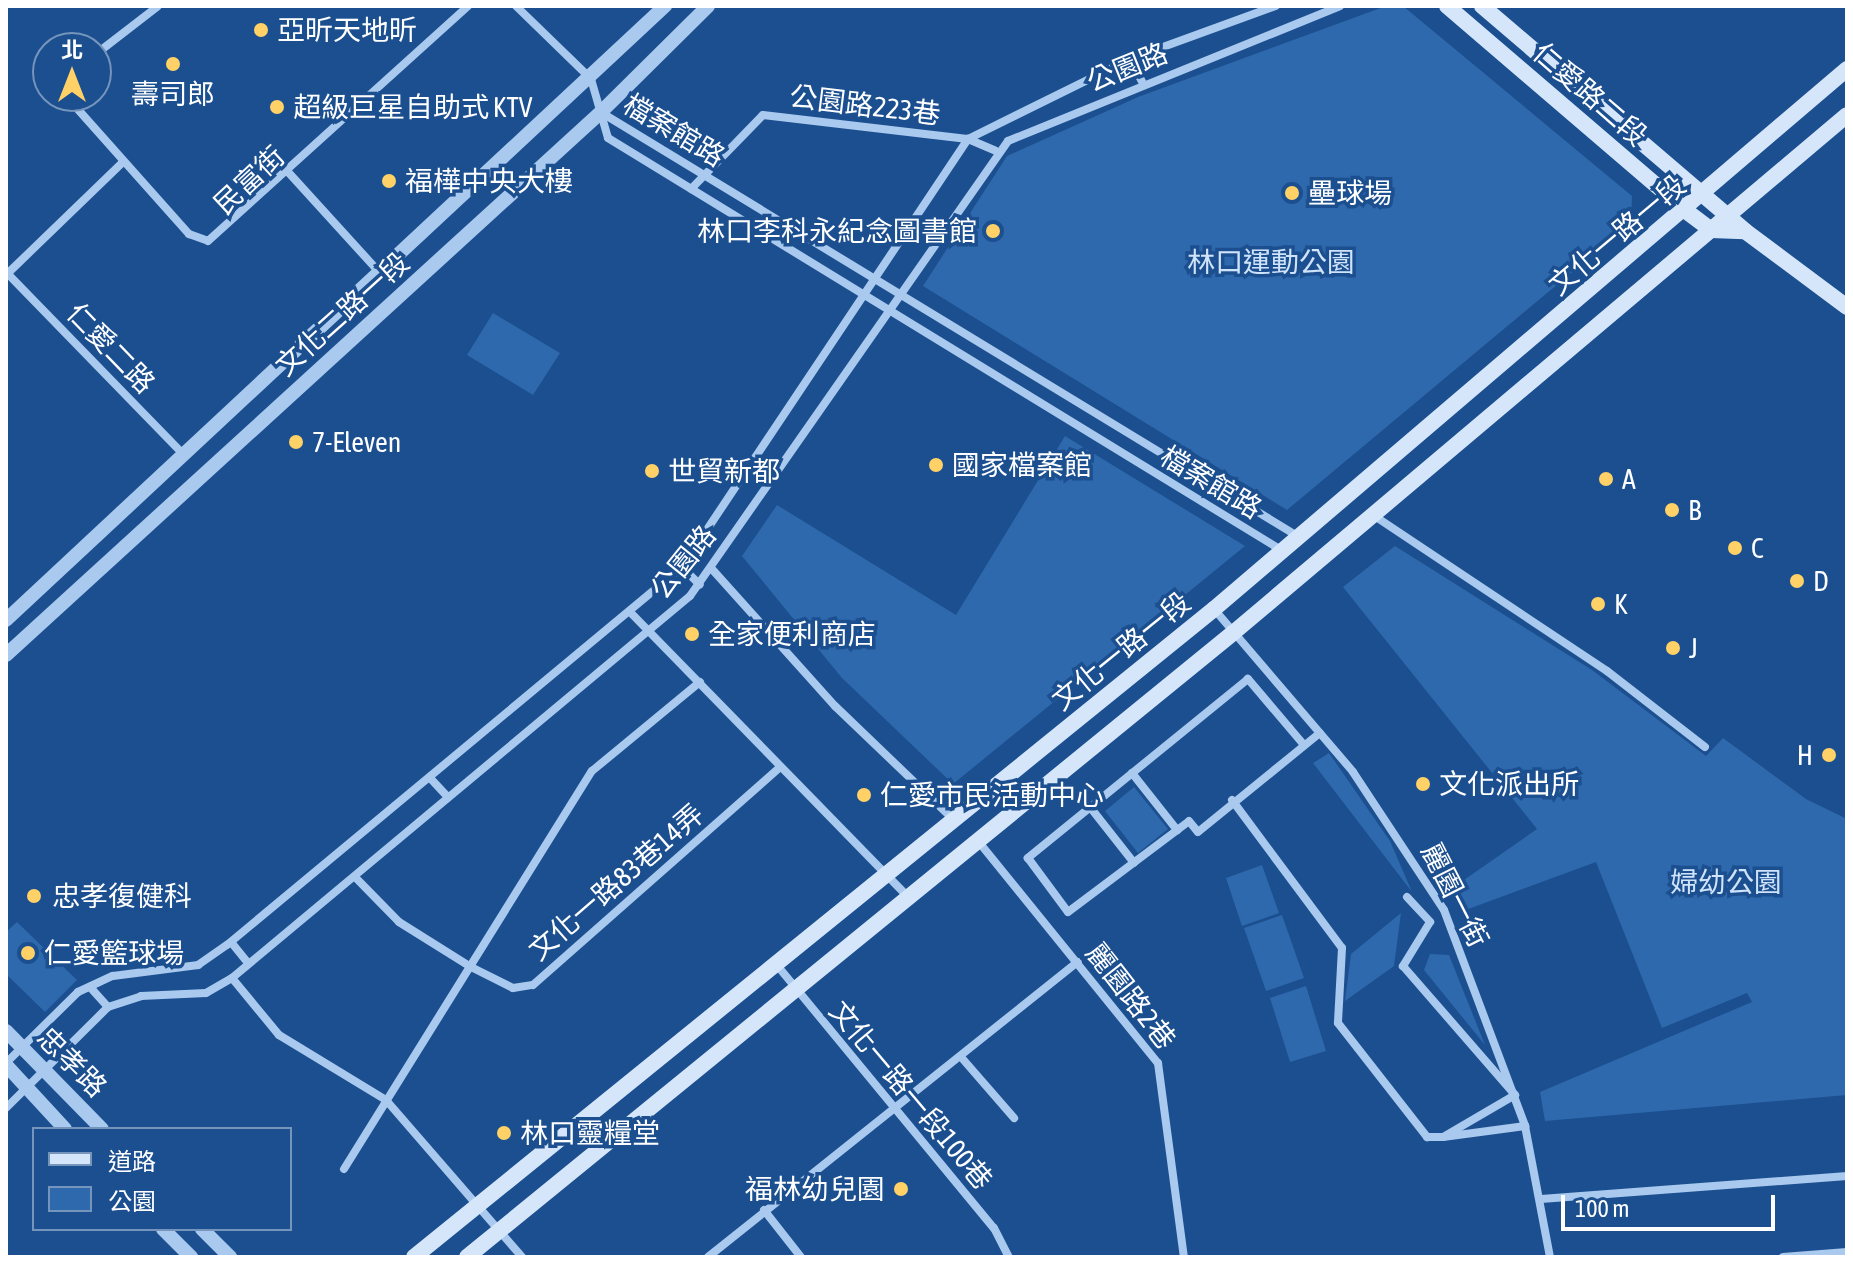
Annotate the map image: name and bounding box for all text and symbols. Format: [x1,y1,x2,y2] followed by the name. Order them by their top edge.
[277,13,417,47] place label: 亞昕天地昕
[252,21,270,39] marker: 亞昕天地昕
[32,32,112,112] north arrow
[1526,35,1654,153] street label: 仁愛路二段
[1082,36,1172,98] street label: 公園路
[61,37,83,63] text: 北
[164,55,182,73] marker: 壽司郎
[131,77,215,111] place label: 壽司郎
[788,79,942,131] street label: 公園路223巷
[617,87,731,173] street label: 檔案館路
[293,90,533,124] place label: 超級巨星自助式 KTV
[268,98,286,116] marker: 超級巨星自助式 KTV
[207,139,291,221] street label: 民富街
[405,164,573,198] place label: 福樺中央大樓
[1542,168,1692,302] street label: 文化一路一段
[380,172,398,190] marker: 福樺中央大樓
[1308,176,1392,210] place label: 壘球場
[1283,184,1301,202] marker: 壘球場
[697,214,977,248] place label: 林口李科永紀念圖書館
[984,222,1002,240] marker: 林口李科永紀念圖書館
[268,245,416,383] street label: 文化二路一段
[1187,245,1355,279] park label: 林口運動公園
[60,296,162,400] street label: 仁愛二路
[312,425,401,459] place label: 7-Eleven
[287,433,305,451] marker: 7-Eleven
[1154,439,1268,525] street label: 檔案館路
[952,448,1092,482] place label: 國家檔案館
[668,454,780,488] place label: 世貿新都
[927,456,945,474] marker: 國家檔案館
[643,462,661,480] marker: 世貿新都
[1622,462,1636,496] place label: A
[1597,470,1615,488] marker: A
[1688,493,1701,527] place label: B
[1663,501,1681,519] marker: B
[644,519,722,605] street label: 公園路
[1751,531,1764,565] place label: C
[1726,539,1744,557] marker: C
[1813,564,1829,598] place label: D
[1788,572,1806,590] marker: D
[1045,585,1197,717] street label: 文化一路一段
[1614,587,1628,621] place label: K
[1589,595,1607,613] marker: K
[708,617,876,651] place label: 全家便利商店
[683,625,701,643] marker: 全家便利商店
[1689,631,1698,665] place label: J
[1664,639,1682,657] marker: J
[1797,738,1813,772] place label: H
[1820,746,1838,764] marker: H
[1439,767,1579,801] place label: 文化派出所
[1414,775,1432,793] marker: 文化派出所
[880,778,1104,812] place label: 仁愛市民活動中心
[855,786,873,804] marker: 仁愛市民活動中心
[522,797,710,967] street label: 文化一路83巷14弄
[1415,837,1495,953] street label: 麗園一街
[1670,865,1782,899] park label: 婦幼公園
[52,879,192,913] place label: 忠孝復健科
[23,885,45,907] marker: 忠孝復健科
[44,936,184,970] place label: 仁愛籃球場
[1079,936,1183,1056] street label: 麗園路2巷
[19,944,37,962] marker: 仁愛籃球場
[822,994,1000,1196] street label: 文化一路一段100巷
[30,1020,114,1104] street label: 忠孝路
[520,1116,660,1150] place label: 林口靈糧堂
[495,1124,513,1142] marker: 林口靈糧堂
[32,1127,292,1231] legend
[108,1148,156,1175] text: 道路
[745,1172,885,1206] place label: 福林幼兒園
[1565,1179,1779,1229] scale bar
[892,1180,910,1198] marker: 福林幼兒園
[108,1188,156,1215] text: 公園
[1575,1195,1629,1222] text: 100 m

